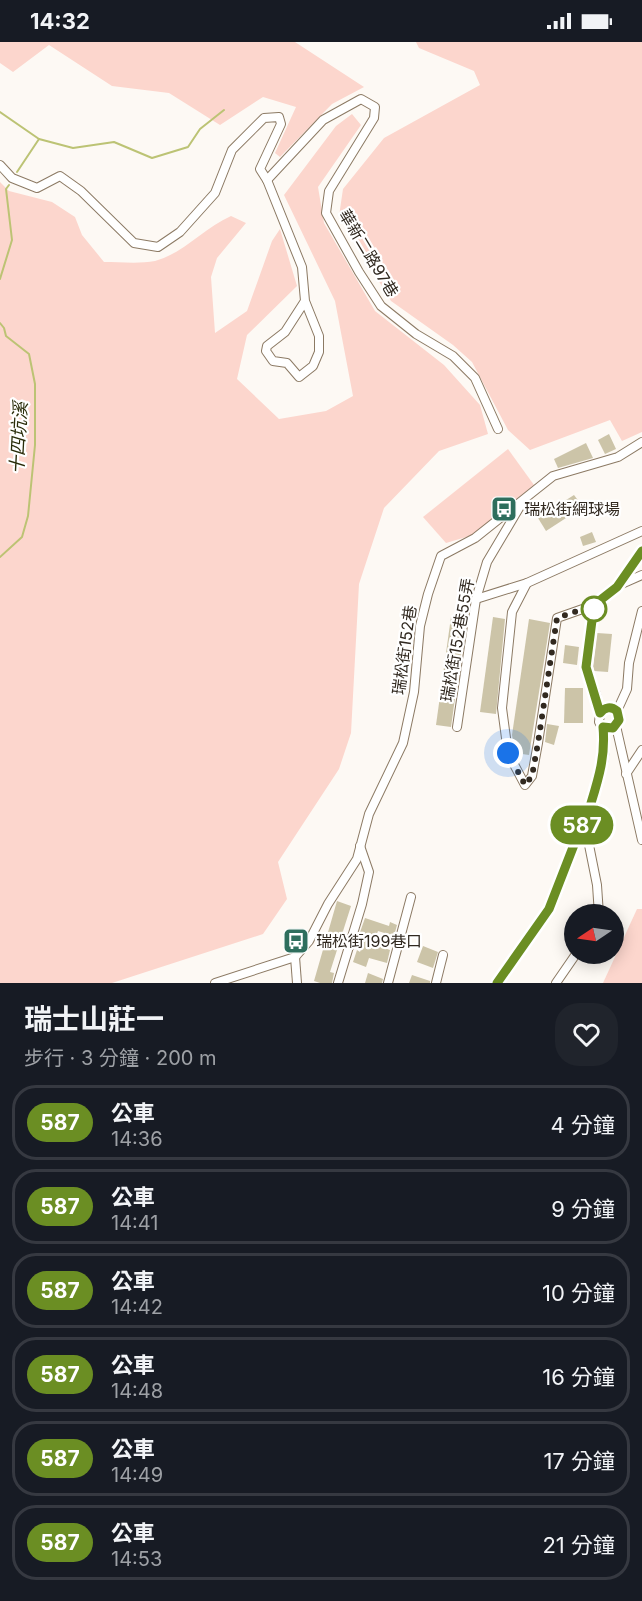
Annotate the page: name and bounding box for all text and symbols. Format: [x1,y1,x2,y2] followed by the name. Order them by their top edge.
[30,8,90,34] text: 14:32
[335,206,403,300] street label: 華新二路97巷
[6,398,31,474] water label: 十四坑溪
[489,494,519,524] bus stop icon: 瑞松街網球場
[524,499,620,519] place label: 瑞松街網球場
[436,576,478,704] street label: 瑞松街152巷55弄
[581,596,607,622] unlabelled marker
[388,604,420,696] street label: 瑞松街152巷
[493,738,523,768] your location
[548,806,616,844] line badge: 587
[562,813,602,838] text: 587
[564,904,624,964] north arrow
[564,904,624,964] map controls
[281,926,311,956] bus stop icon: 瑞松街199巷口
[316,931,422,951] place label: 瑞松街199巷口
[24,1002,164,1036] text: 瑞士山莊一
[555,1003,618,1066] button: heart
[24,1046,217,1070] text: 步行 · 3 分鐘 · 200 m
[111,1100,155,1126] text: 公車
[40,1110,80,1135] text: 587
[551,1112,615,1138] text: 4 分鐘
[111,1127,163,1151] text: 14:36
[111,1184,155,1210] text: 公車
[40,1194,80,1219] text: 587
[551,1196,615,1222] text: 9 分鐘
[111,1211,158,1235] text: 14:41
[111,1268,155,1294] text: 公車
[40,1278,80,1303] text: 587
[542,1280,615,1306] text: 10 分鐘
[111,1295,163,1319] text: 14:42
[111,1352,155,1378] text: 公車
[40,1362,80,1387] text: 587
[542,1364,615,1390] text: 16 分鐘
[111,1379,163,1403] text: 14:48
[111,1436,155,1462] text: 公車
[40,1446,80,1471] text: 587
[543,1448,615,1474] text: 17 分鐘
[111,1463,163,1487] text: 14:49
[111,1520,155,1546] text: 公車
[40,1530,80,1555] text: 587
[542,1532,615,1558] text: 21 分鐘
[111,1547,162,1571] text: 14:53

